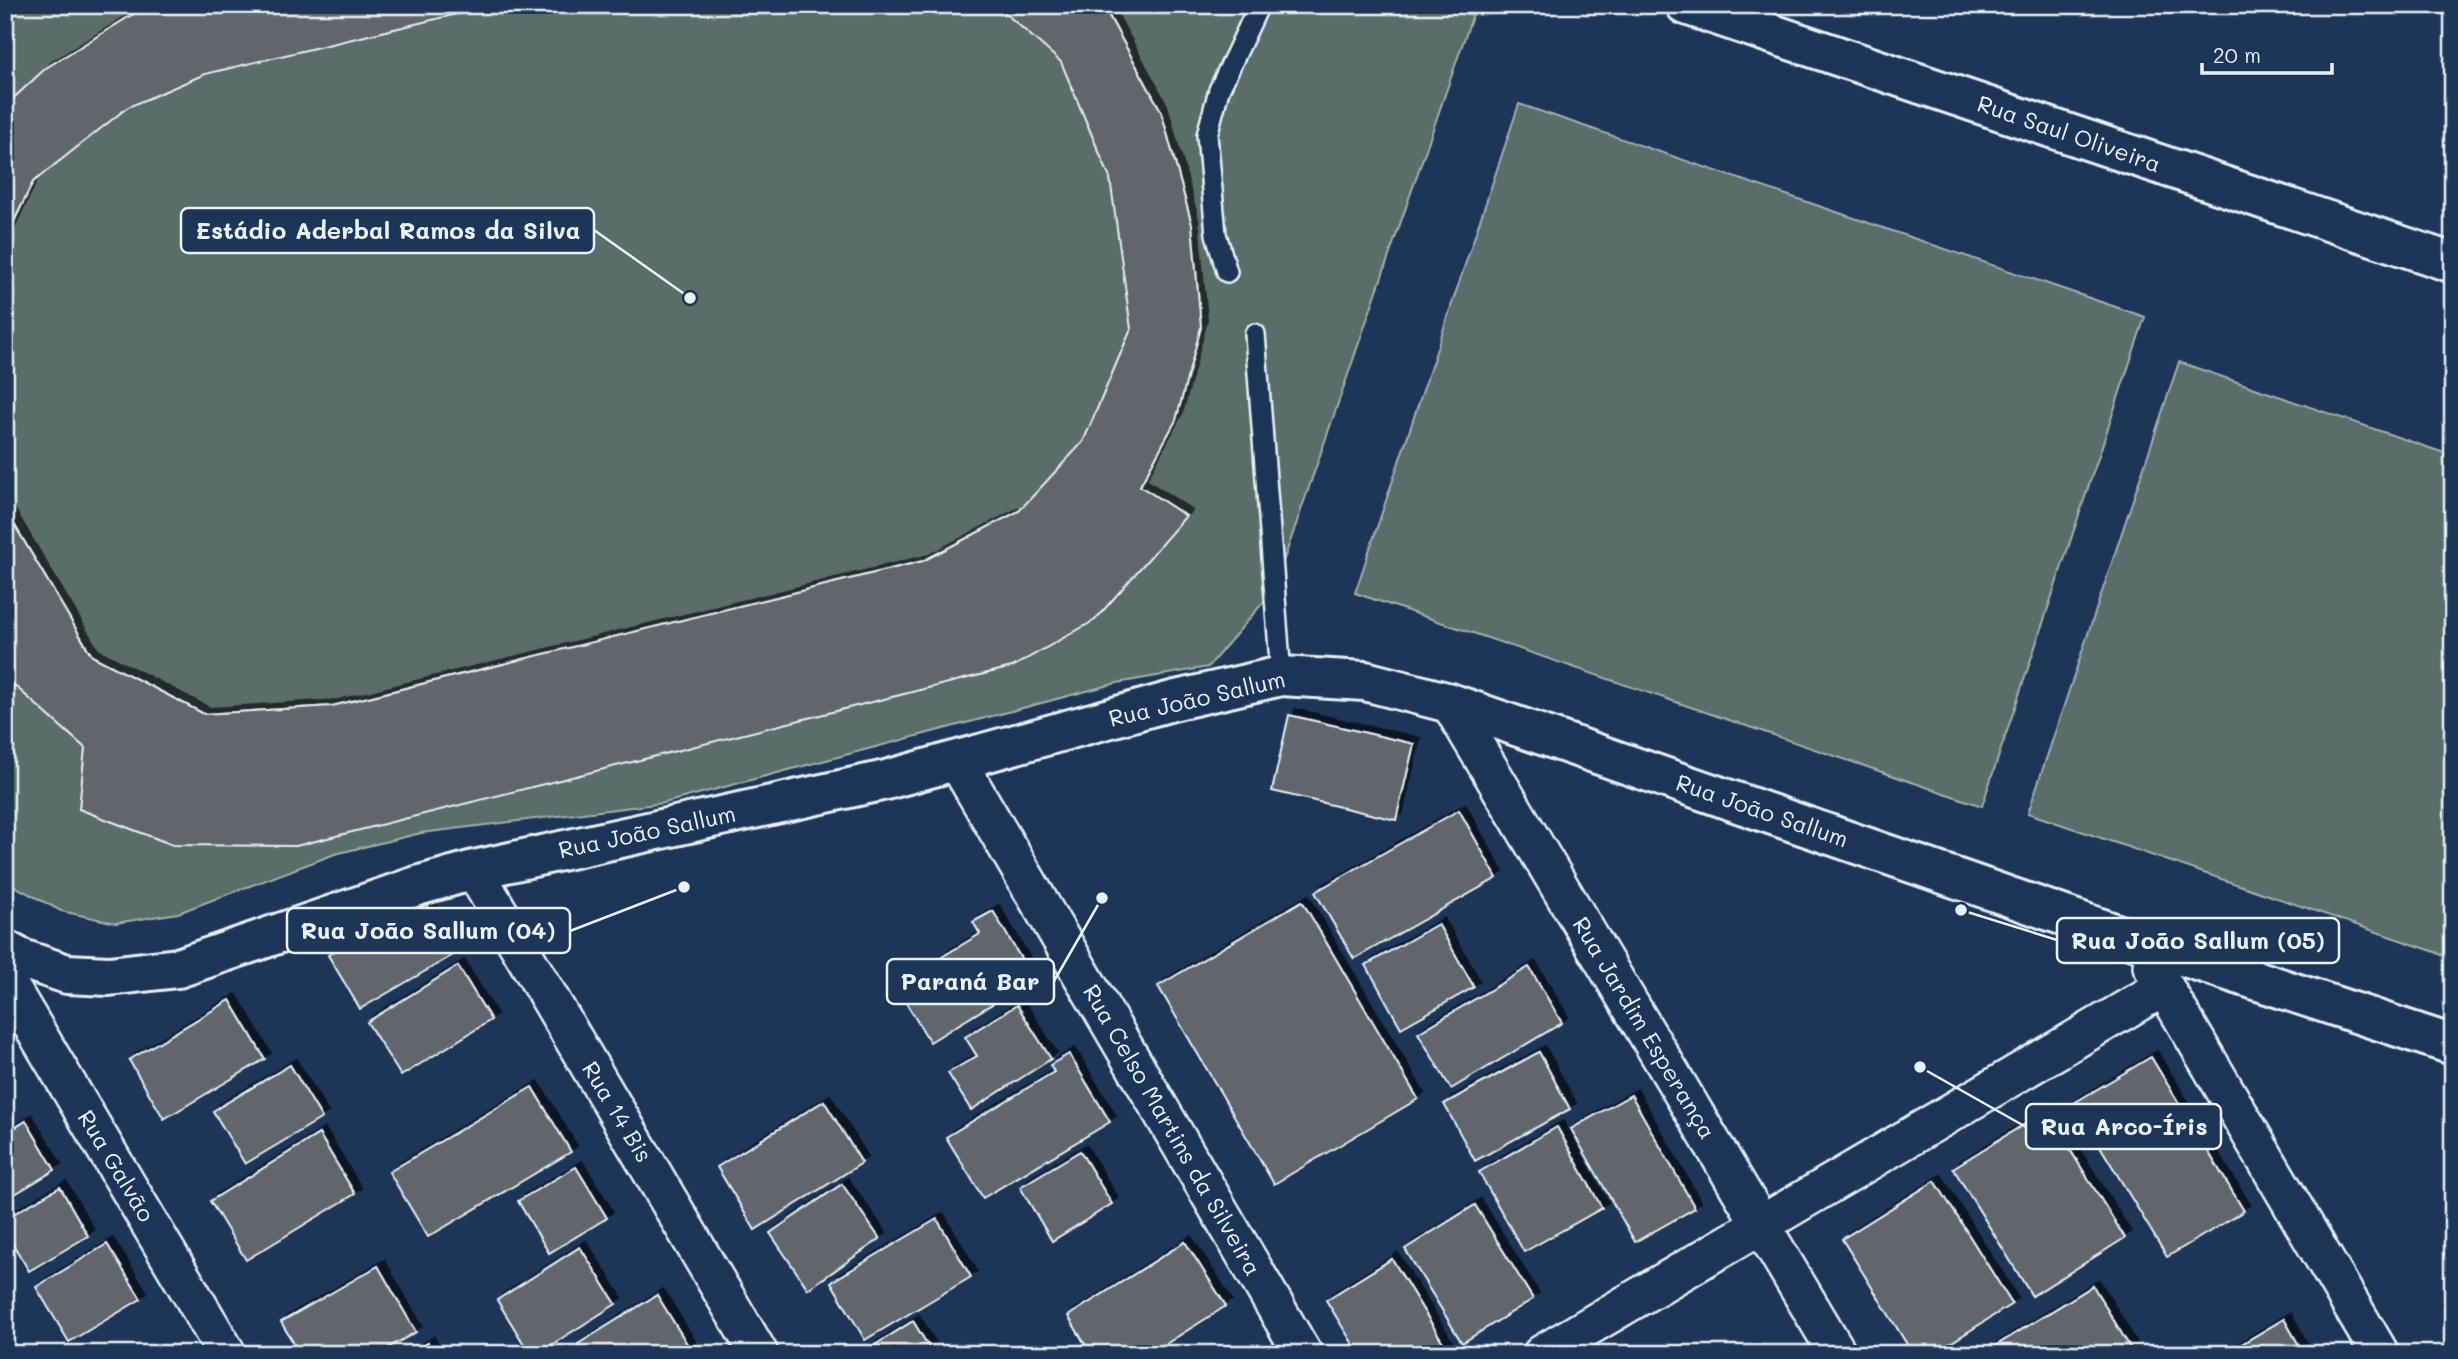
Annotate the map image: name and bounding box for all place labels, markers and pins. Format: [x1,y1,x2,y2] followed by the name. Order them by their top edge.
[181,208,594,253] callout: Estádio Aderbal Ramos da Silva
[287,908,570,953] callout: Rua João Sallum (04)
[2057,918,2339,963] callout: Rua João Sallum (05)
[887,959,1054,1004] callout: Paraná Bar
[2026,1104,2221,1149] callout: Rua Arco-Íris

